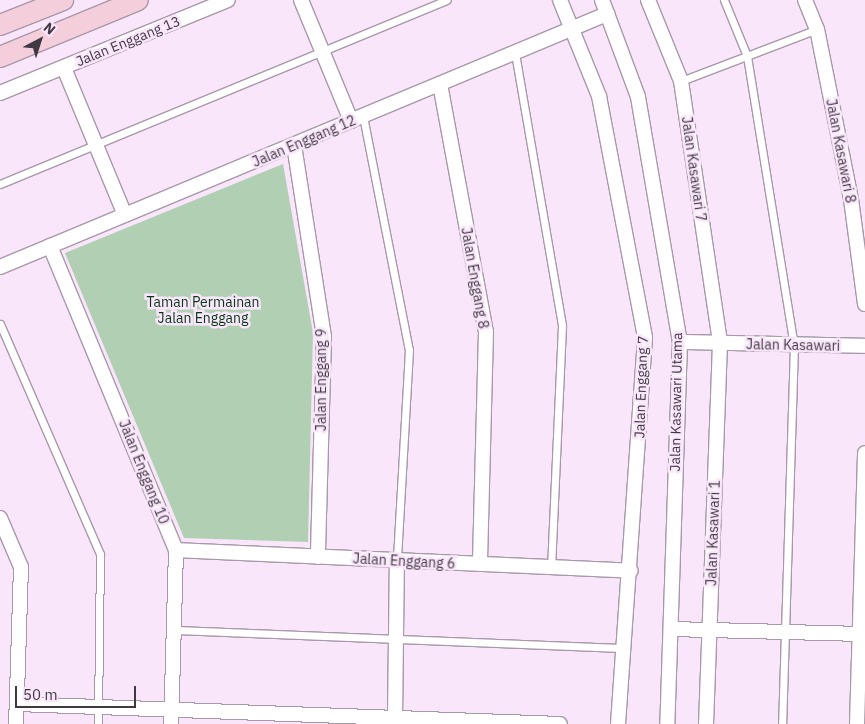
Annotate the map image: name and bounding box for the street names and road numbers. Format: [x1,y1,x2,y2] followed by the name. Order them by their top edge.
[73,12,183,70] street label: Jalan Enggang 13
[823,97,859,205] street label: Jalan Kasawari 8
[250,112,358,170] street label: Jalan Enggang 12
[678,115,710,223] street label: Jalan Kasawari 7
[458,226,492,330] street label: Jalan Enggang 8
[313,329,329,431] street label: Jalan Enggang 9
[666,332,686,472] street label: Jalan Kasawari Utama
[631,335,651,439] street label: Jalan Enggang 7
[746,336,840,354] street label: Jalan Kasawari
[115,417,173,527] street label: Jalan Enggang 10
[703,480,723,586] street label: Jalan Kasawari 1
[352,550,456,572] street label: Jalan Enggang 6

